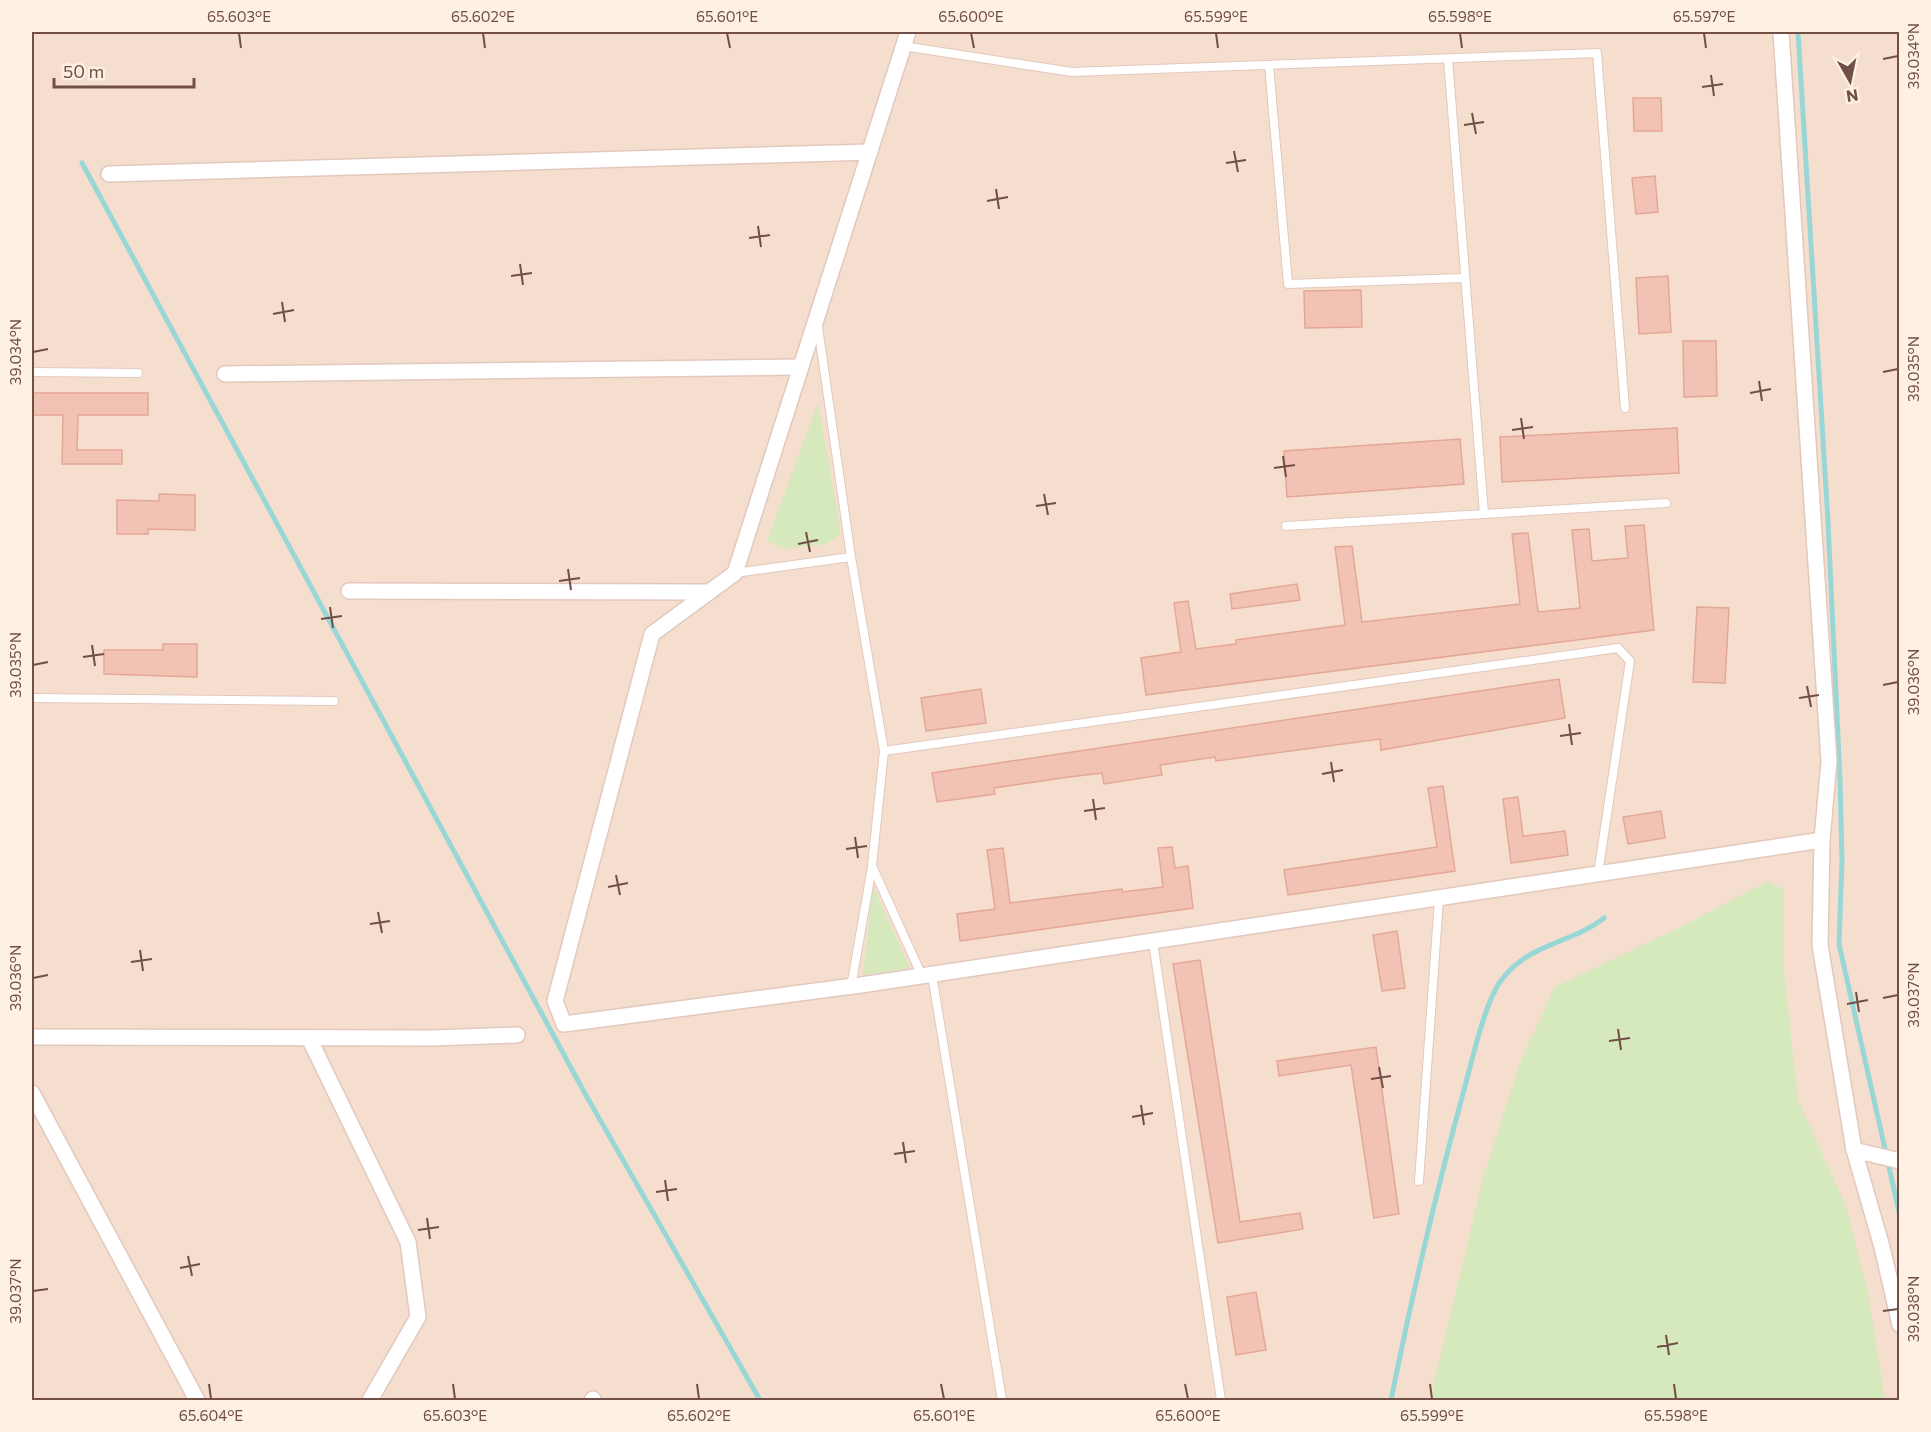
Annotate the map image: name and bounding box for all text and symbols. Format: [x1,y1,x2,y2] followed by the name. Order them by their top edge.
[207,7,271,25] text: 65.603°E
[451,7,515,25] text: 65.602°E
[696,7,758,25] text: 65.601°E
[938,7,1004,25] text: 65.600°E
[1184,7,1248,25] text: 65.599°E
[1428,7,1492,25] text: 65.598°E
[1673,7,1735,25] text: 65.597°E
[1904,23,1922,89] text: 39.034°N
[54,51,194,89] scale bar
[1820,51,1880,111] north arrow
[63,60,104,82] text: 50 m
[1845,86,1860,107] text: N
[6,319,24,385] text: 39.034°N
[1904,336,1922,402] text: 39.035°N
[6,632,24,698] text: 39.035°N
[1904,649,1922,715] text: 39.036°N
[6,945,24,1011] text: 39.036°N
[1904,962,1922,1028] text: 39.037°N
[6,1258,24,1324] text: 39.037°N
[1904,1276,1922,1342] text: 39.038°N
[179,1406,243,1424] text: 65.604°E
[423,1406,487,1424] text: 65.603°E
[667,1406,731,1424] text: 65.602°E
[913,1406,975,1424] text: 65.601°E
[1155,1406,1221,1424] text: 65.600°E
[1400,1406,1464,1424] text: 65.599°E
[1644,1406,1708,1424] text: 65.598°E

